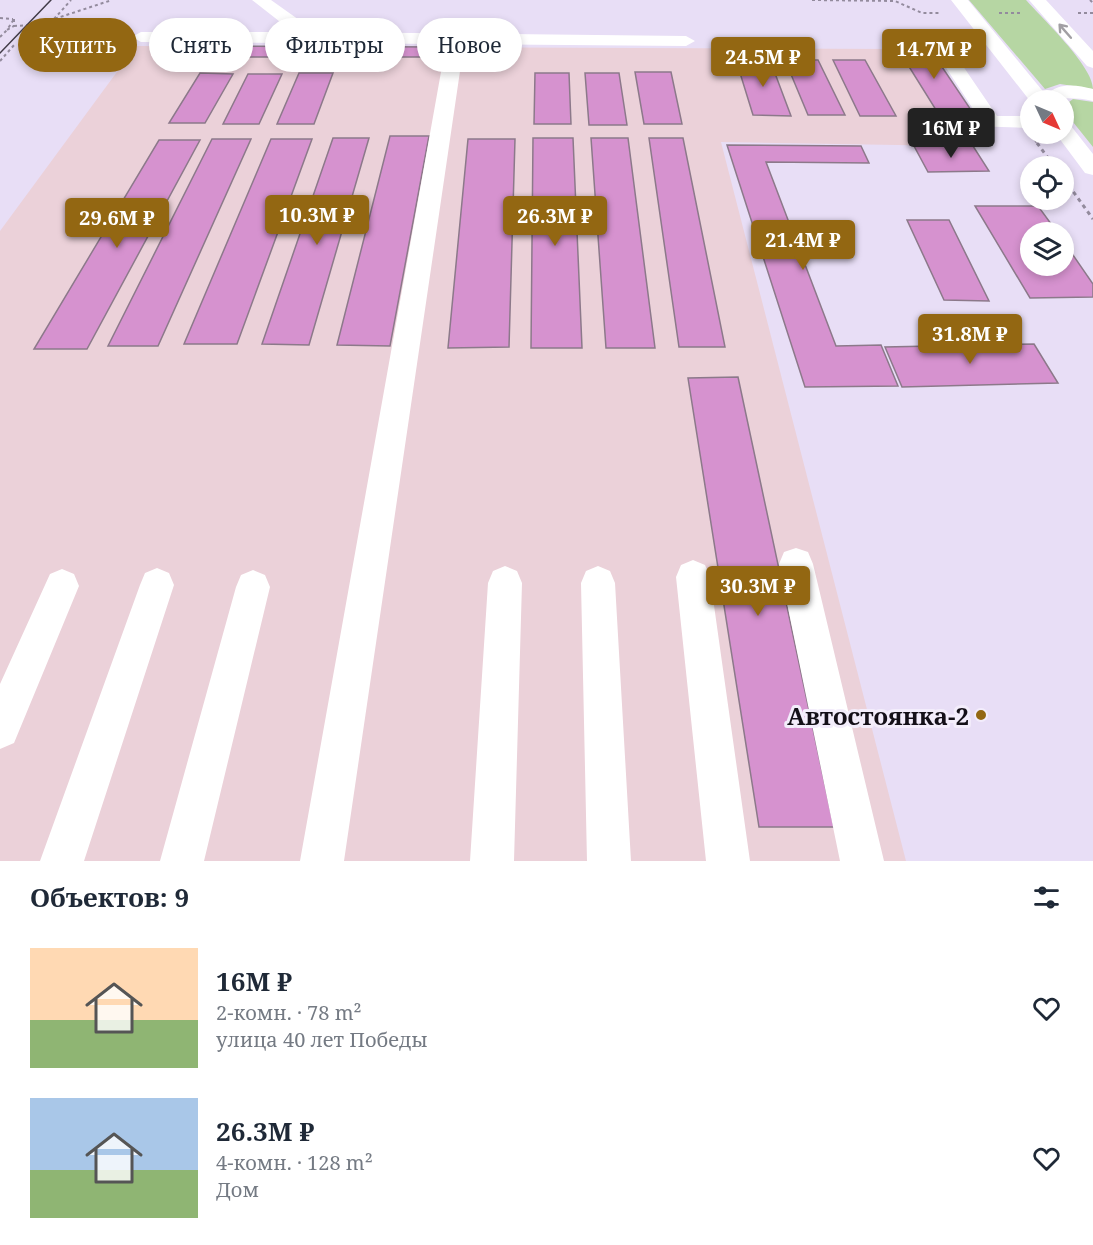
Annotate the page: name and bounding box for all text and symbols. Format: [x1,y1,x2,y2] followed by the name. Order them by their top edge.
[18,18,137,72] chip: Купить
[149,18,253,72] chip: Снять
[265,18,405,72] chip: Фильтры
[417,18,522,72] chip: Новое
[1058,24,1072,39] one-way arrow
[879,29,989,80] pin: 14.7M ₽
[896,35,972,62] text: 14.7M ₽
[708,37,818,88] pin: 24.5M ₽
[725,43,801,70] text: 24.5M ₽
[1020,90,1074,144] north arrow
[1020,90,1074,276] map controls
[909,108,993,159] pin: 16M ₽
[922,114,980,141] text: 16M ₽
[1020,156,1074,210] button: locate
[262,195,372,246] pin: 10.3M ₽
[500,196,610,247] pin: 26.3M ₽
[62,198,172,249] pin: 29.6M ₽
[279,201,355,228] text: 10.3M ₽
[517,202,593,229] text: 26.3M ₽
[79,204,155,231] text: 29.6M ₽
[748,220,858,271] pin: 21.4M ₽
[1020,222,1074,276] button: layers
[765,226,841,253] text: 21.4M ₽
[915,314,1025,365] pin: 31.8M ₽
[932,320,1008,347] text: 31.8M ₽
[703,566,813,617] pin: 30.3M ₽
[720,572,796,599] text: 30.3M ₽
[787,699,969,732] place label: Автостоянка-2
[974,708,988,722] marker: Автостоянка-2
[30,879,189,915] text: Объектов: 9
[1030,881,1063,914] icon: filters
[216,963,292,999] text: 16M ₽
[78,972,150,1044] icon: home
[1030,992,1063,1025] icon: heart
[216,999,362,1026] text: 2-комн. · 78 m²
[216,1026,428,1053] text: улица 40 лет Победы
[216,1113,315,1149] text: 26.3M ₽
[78,1122,150,1194] icon: home
[1030,1142,1063,1175] icon: heart
[216,1149,373,1176] text: 4-комн. · 128 m²
[216,1176,259,1203] text: Дом

